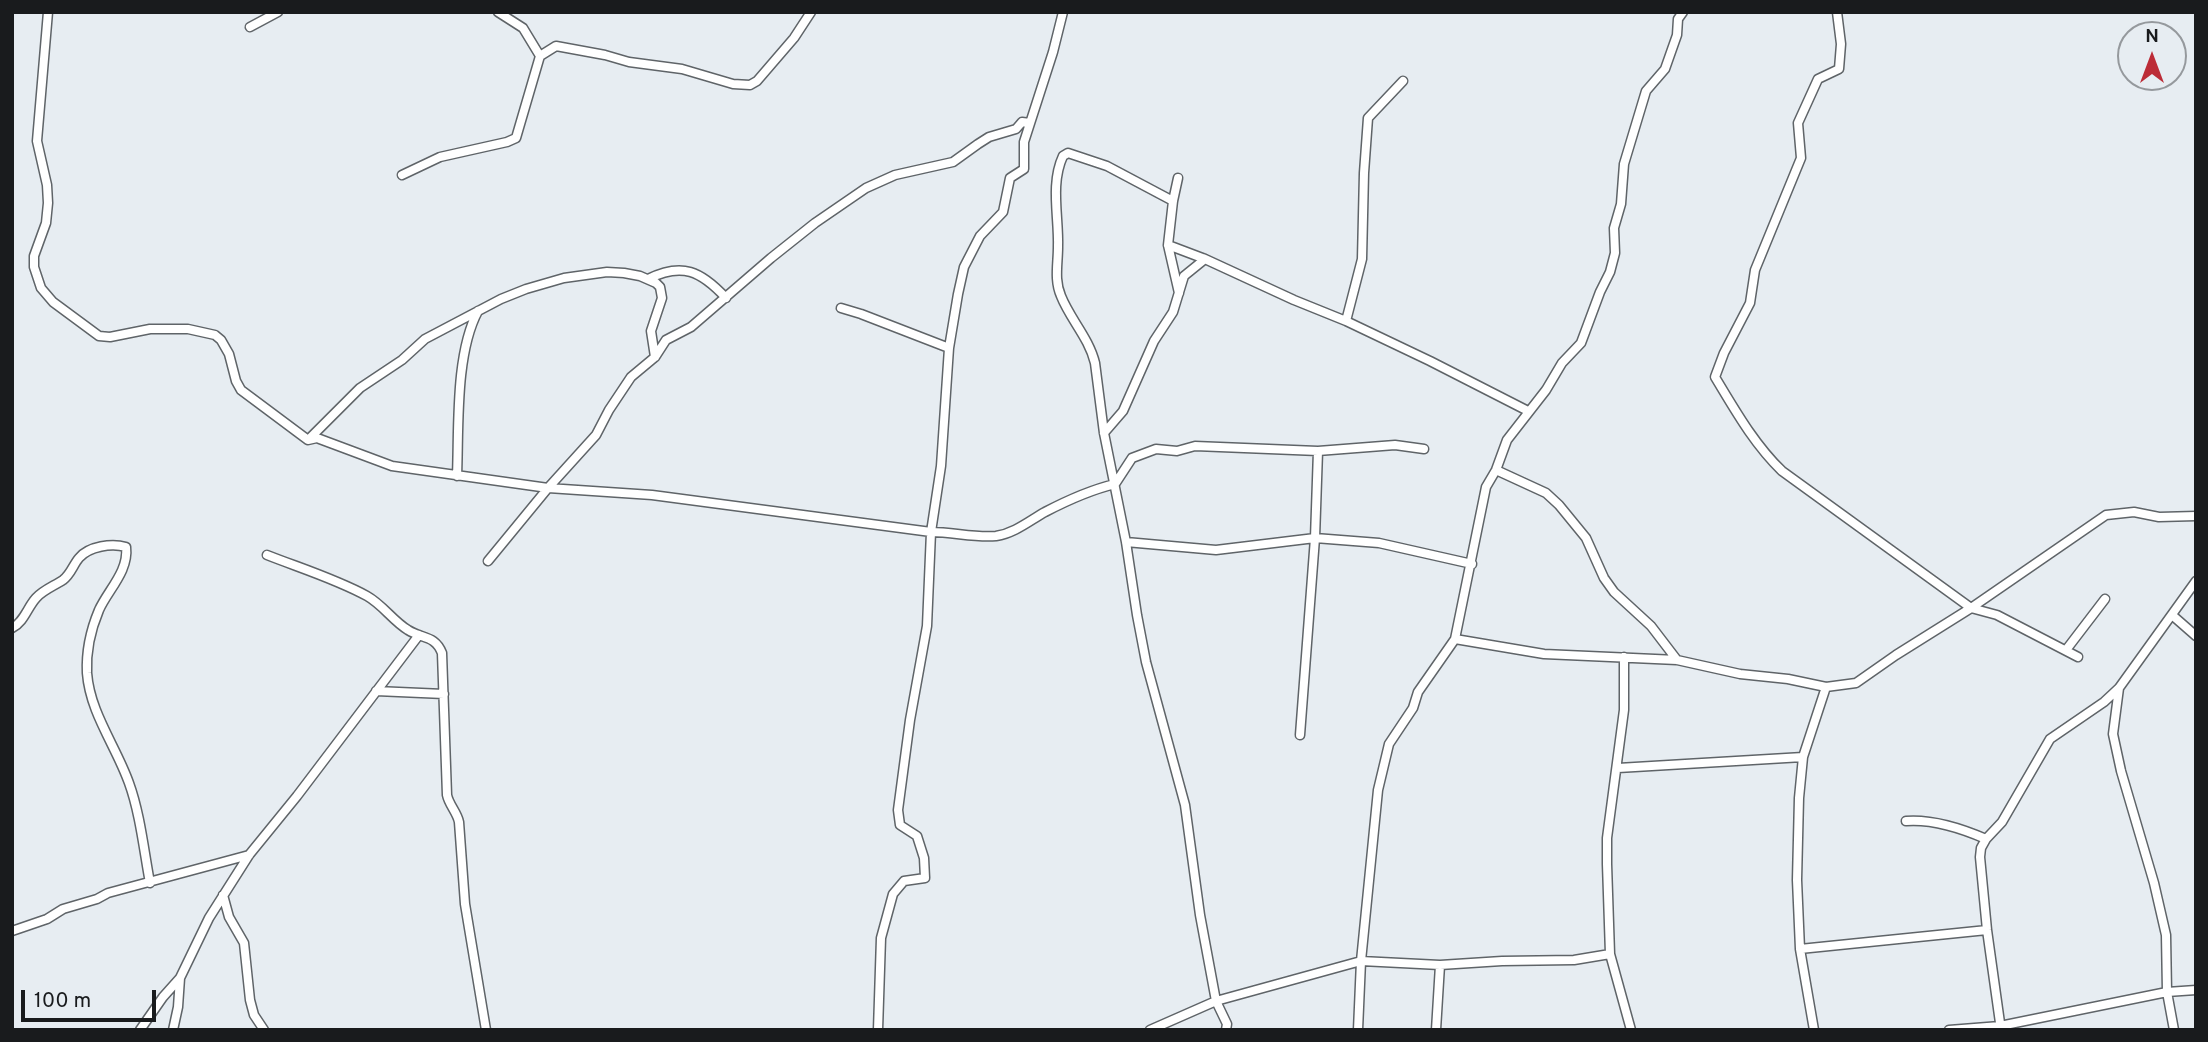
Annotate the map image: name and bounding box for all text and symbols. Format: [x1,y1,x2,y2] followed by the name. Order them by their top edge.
[2117,21,2187,91] north arrow
[2145,25,2159,49] text: N
[24,976,159,1020] scale bar
[34,988,91,1015] text: 100 m

